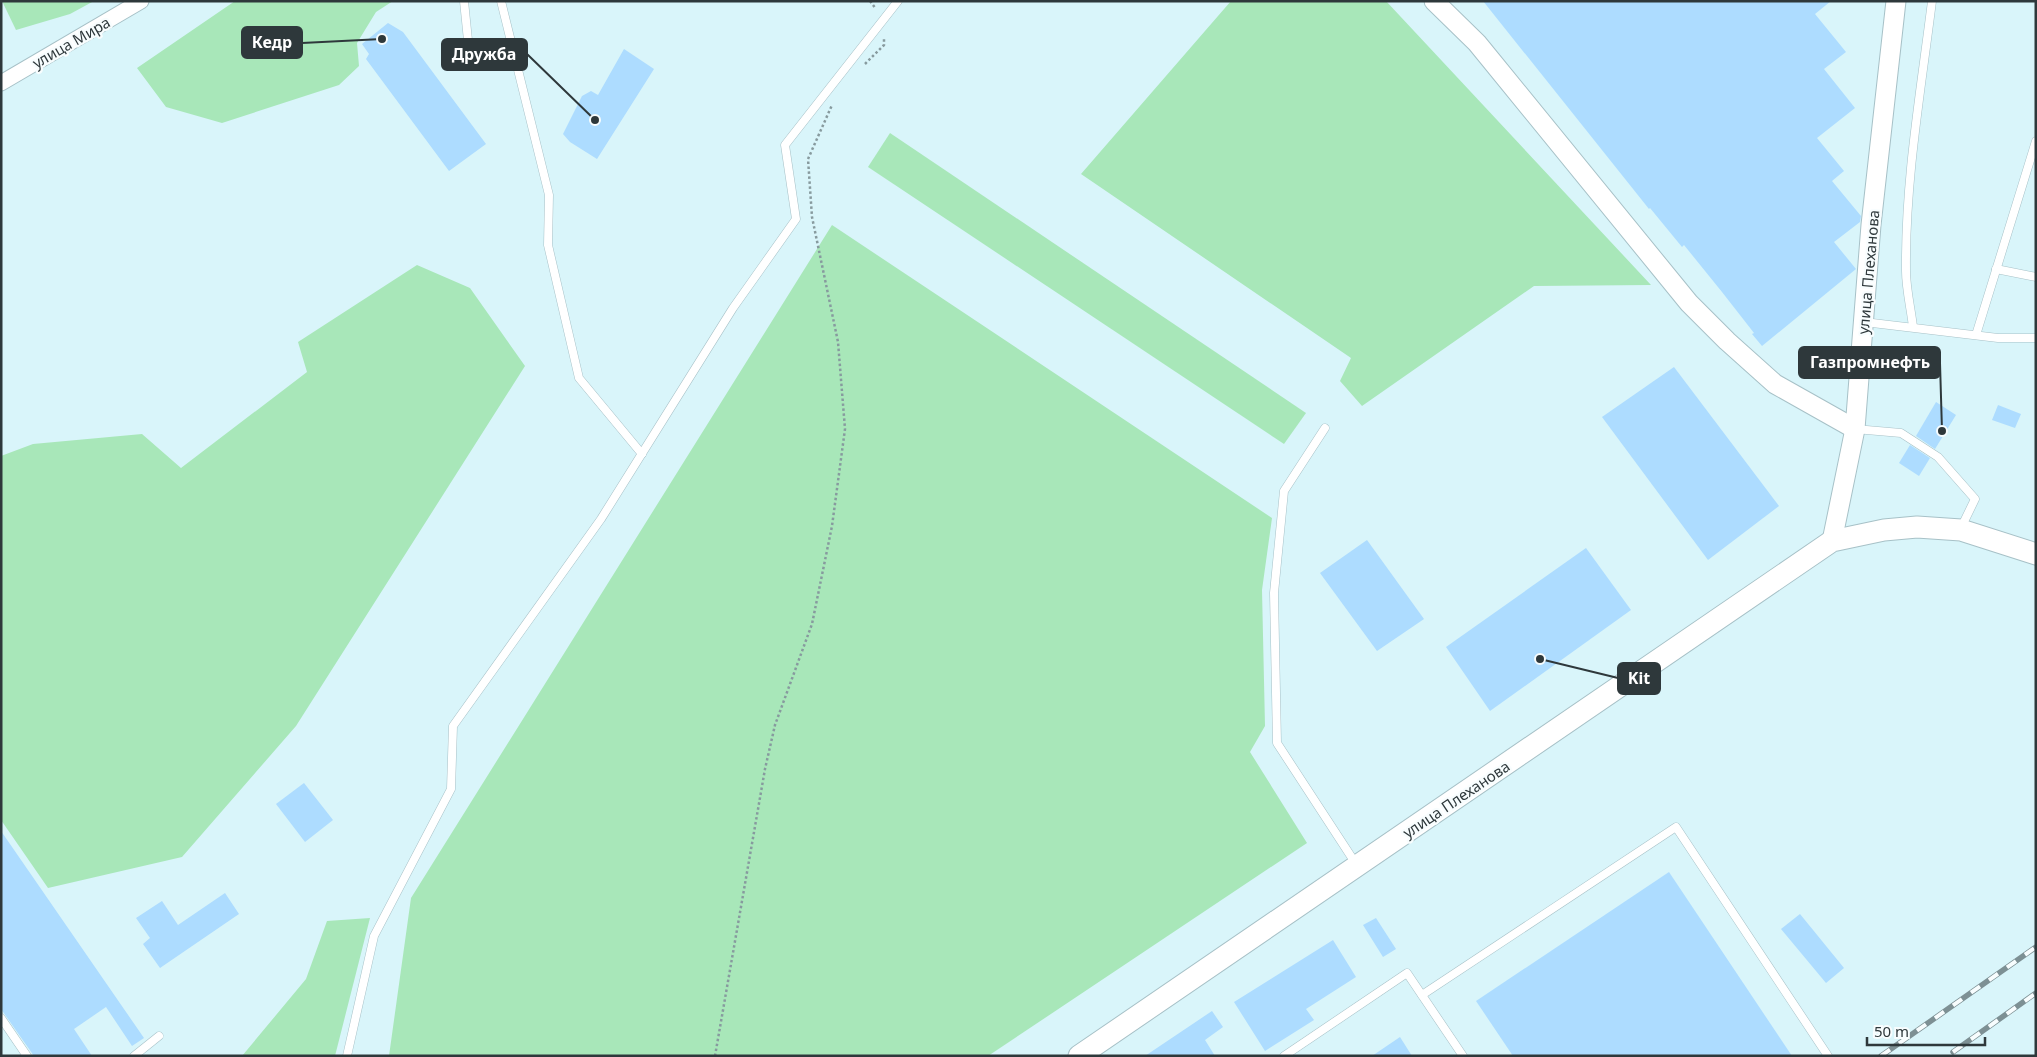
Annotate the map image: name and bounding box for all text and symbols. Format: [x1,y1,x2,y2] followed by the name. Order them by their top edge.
[28,12,114,72] street label: улица Мира
[242,27,302,58] callout: Кедр
[252,31,292,53] text: Кедр
[442,39,527,70] callout: Дружба
[452,43,516,65] text: Дружба
[1853,209,1883,335] street label: улица Плеханова
[1799,347,1940,378] callout: Газпромнефть
[1810,351,1930,373] text: Газпромнефть
[1618,663,1660,694] callout: Kit
[1628,667,1650,689] text: Kit
[1399,756,1513,842] street label: улица Плеханова
[1867,1014,1984,1046] scale bar
[1874,1021,1909,1041] text: 50 m

